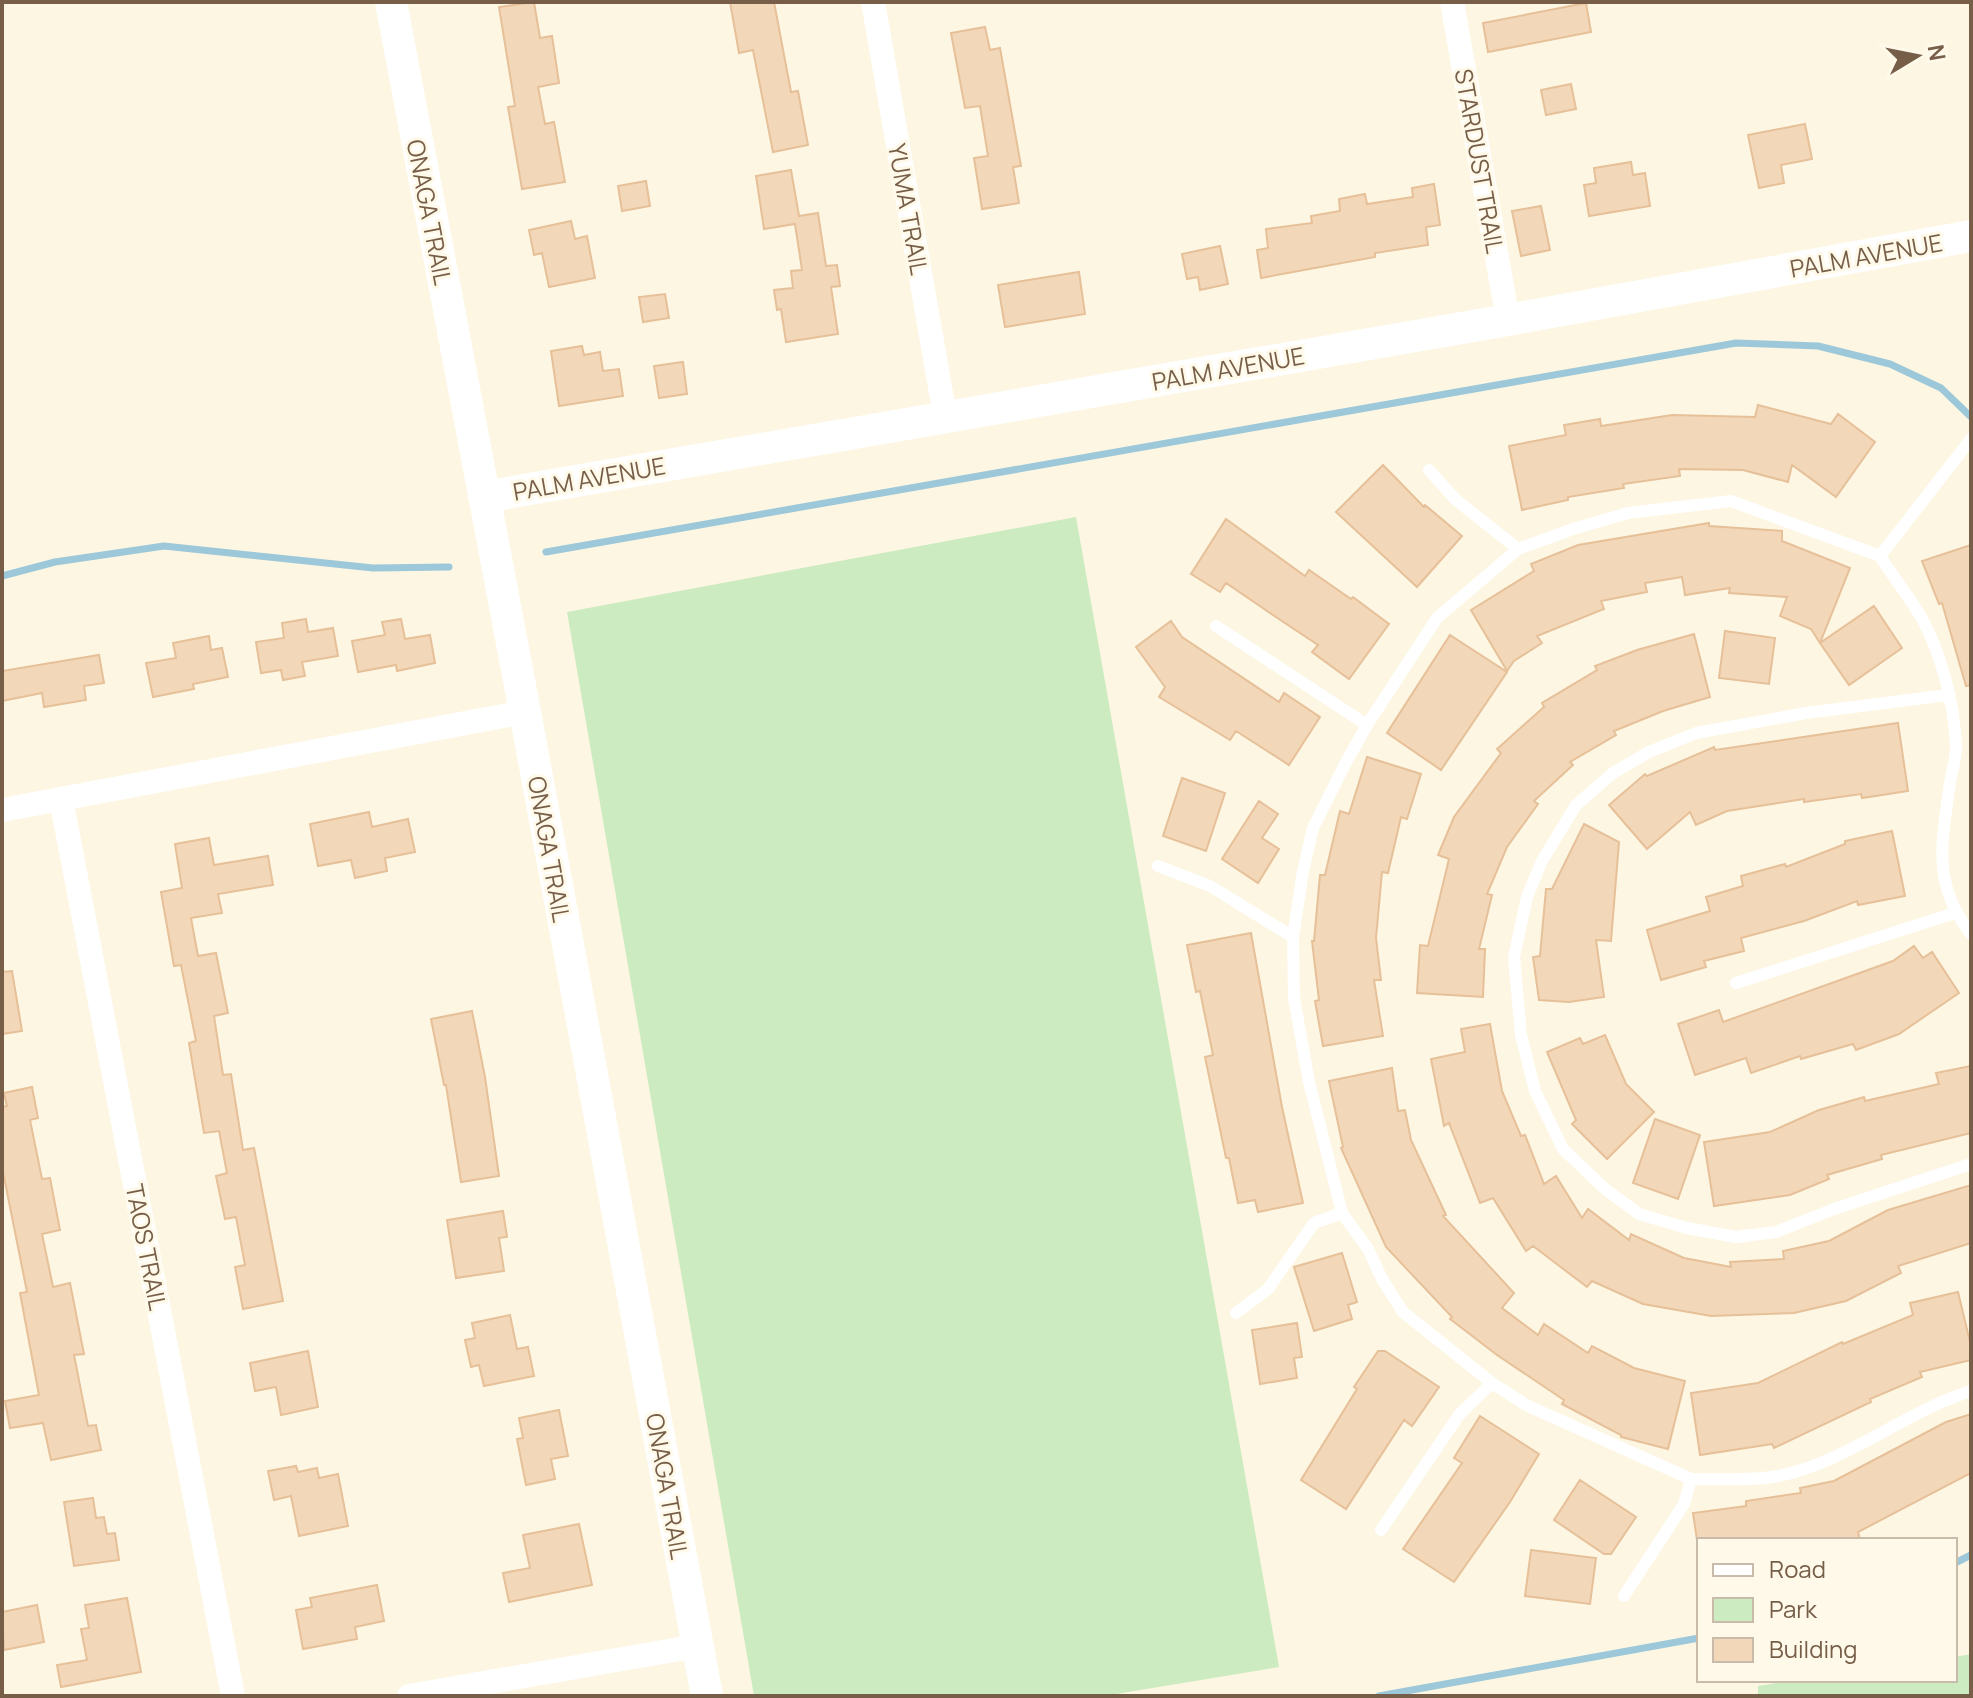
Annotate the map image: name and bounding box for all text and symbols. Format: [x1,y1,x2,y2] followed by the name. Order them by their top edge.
[1877,16,1957,96] north arrow
[1921,42,1953,63] text: N
[1448,66,1512,256] street label: STARDUST TRAIL
[400,136,460,288] street label: ONAGA TRAIL
[881,141,937,277] street label: YUMA TRAIL
[1787,225,1945,285] street label: PALM AVENUE
[1149,338,1307,398] street label: PALM AVENUE
[510,448,668,508] street label: PALM AVENUE
[521,774,579,924] street label: ONAGA TRAIL
[119,1181,175,1313] street label: TAOS TRAIL
[639,1411,697,1561] street label: ONAGA TRAIL
[1697,1538,1957,1682] legend
[1769,1552,1826,1585] text: Road
[1769,1592,1818,1625] text: Park
[1769,1632,1857,1665] text: Building

